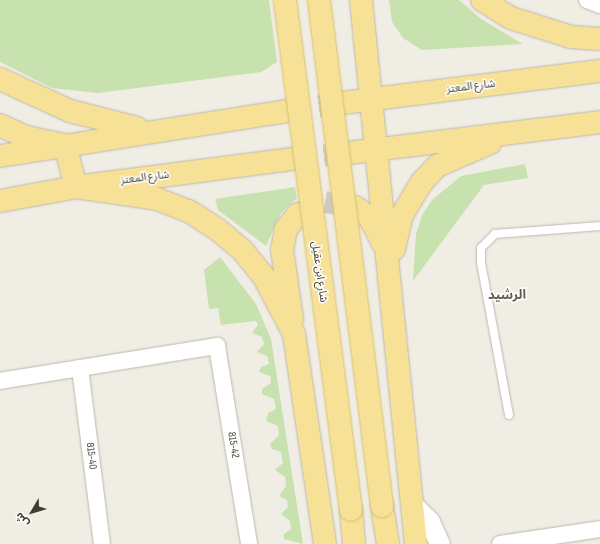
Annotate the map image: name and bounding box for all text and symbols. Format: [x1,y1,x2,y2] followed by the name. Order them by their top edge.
[446,77,496,97] street label: شارع المعتز
[120,168,170,188] street label: شارع المعتز
[308,241,330,303] street label: شارع ابن عقيل
[488,287,526,303] district label: الرشيد
[224,431,242,459] street label: 815-42
[83,442,99,470] street label: 815-40
[12,492,52,532] north arrow
[12,510,32,530] text: ش

